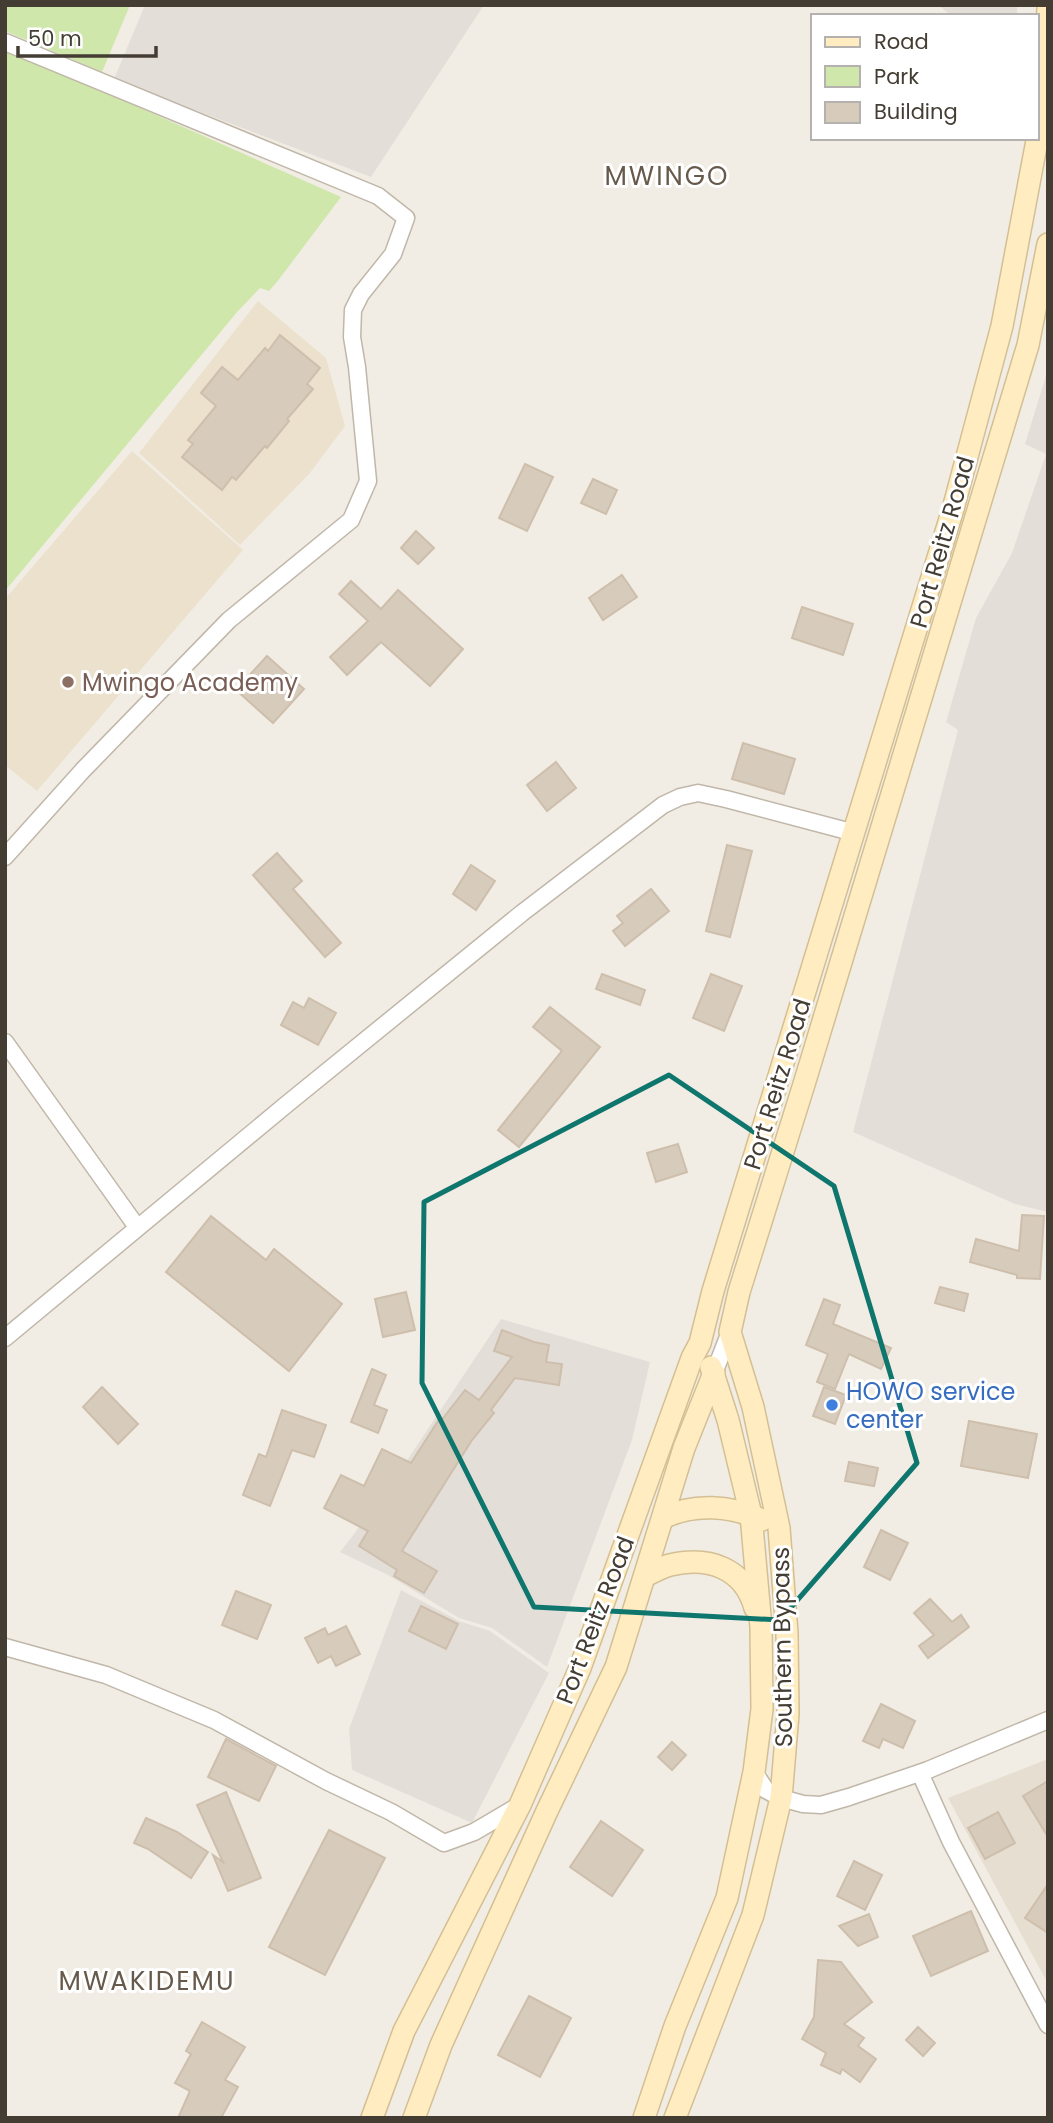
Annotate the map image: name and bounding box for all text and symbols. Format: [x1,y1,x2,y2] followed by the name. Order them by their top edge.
[18,14,156,58] scale bar
[811,14,1039,140] legend
[28,24,82,53] text: 50 m
[874,27,929,56] text: Road
[874,62,919,91] text: Park
[874,97,958,126] text: Building
[604,158,730,194] district label: MWINGO
[902,452,982,632] street label: Port Reitz Road
[82,666,298,699] place label: Mwingo Academy
[60,674,76,690] marker: Mwingo Academy
[735,994,819,1174] street label: Port Reitz Road
[846,1375,1015,1436] place label: HOWO service center
[824,1397,840,1413] marker: HOWO service center
[548,1531,642,1709] street label: Port Reitz Road
[764,1547,800,1747] street label: Southern Bypass
[59,1963,235,1999] district label: MWAKIDEMU

